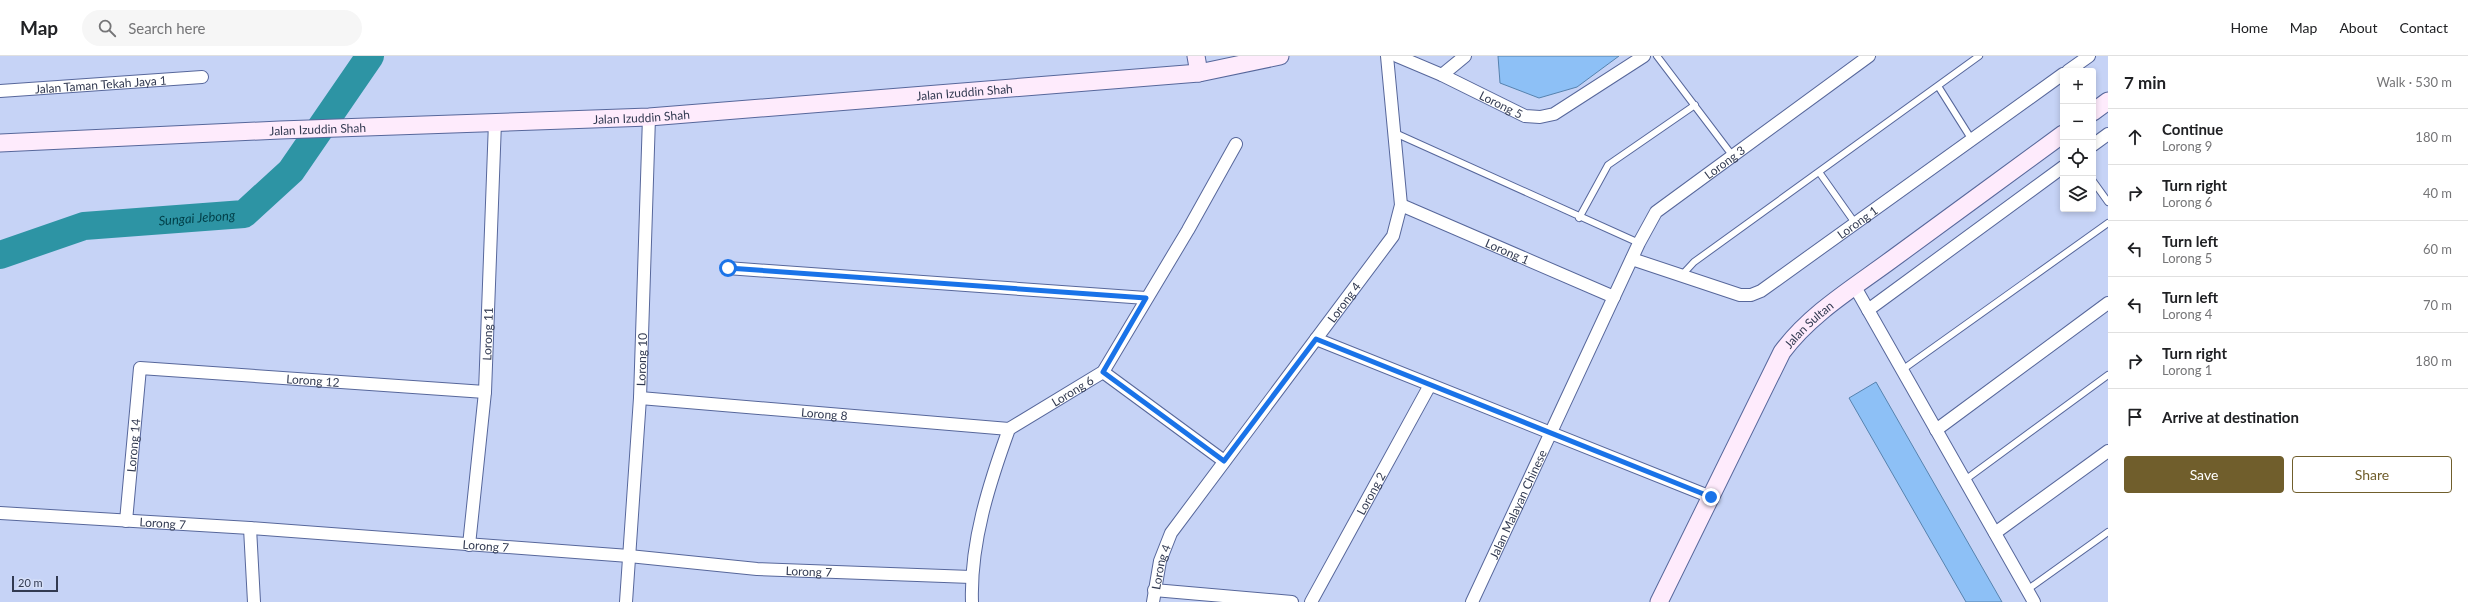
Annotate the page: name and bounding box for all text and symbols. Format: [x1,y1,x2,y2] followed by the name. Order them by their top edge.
[82,10,362,46] search box
[20,16,58,39] text: Map
[96,17,118,39] icon: search
[128,19,206,37] text: Search here
[2230,19,2268,36] text: Home
[2290,19,2317,36] text: Map
[2339,19,2377,36] text: About
[2399,19,2448,36] text: Contact
[2060,68,2096,212] map controls
[2060,68,2096,104] button: +
[34,72,167,96] street label: Jalan Taman Tekah Jaya 1
[2124,72,2166,93] text: 7 min
[2376,74,2452,90] text: Walk · 530 m
[916,80,1013,103] street label: Jalan Izuddin Shah
[1477,87,1525,121] street label: Lorong 5
[2060,104,2096,140] button: −
[593,106,690,126] street label: Jalan Izuddin Shah
[269,119,366,138] street label: Jalan Izuddin Shah
[2162,120,2223,138] text: Continue
[2124,126,2146,148] icon: ahead
[2415,129,2452,145] text: 180 m
[2162,138,2212,154] text: Lorong 9
[2060,140,2096,176] button: locate
[1701,142,1748,182] street label: Lorong 3
[2060,176,2096,212] button: layers
[2162,176,2227,194] text: Turn right
[2124,182,2146,204] icon: right
[2423,185,2452,201] text: 40 m
[2162,194,2212,210] text: Lorong 6
[1834,202,1880,242] street label: Lorong 1
[158,207,236,228] water label: Sungai Jebong
[2162,232,2218,250] text: Turn left
[1483,235,1532,267] street label: Lorong 1
[2124,238,2146,260] icon: left
[2423,241,2452,257] text: 60 m
[2162,250,2212,266] text: Lorong 5
[719,259,737,277] route start
[1324,279,1364,325] street label: Lorong 4
[2162,288,2218,306] text: Turn left
[2124,294,2146,316] icon: left
[1781,297,1836,351] street label: Jalan Sultan
[2423,297,2452,313] text: 70 m
[2162,306,2212,322] text: Lorong 4
[479,307,496,361] street label: Lorong 11
[633,333,650,386] street label: Lorong 10
[2162,344,2227,362] text: Turn right
[2124,350,2146,372] icon: right
[2415,353,2452,369] text: 180 m
[2162,362,2212,378] text: Lorong 1
[286,371,340,389] street label: Lorong 12
[1049,372,1096,409] street label: Lorong 6
[801,404,848,423] street label: Lorong 8
[2124,406,2146,428] icon: arrive
[2162,408,2299,426] text: Arrive at destination
[123,418,143,473] street label: Lorong 14
[1486,447,1549,561] street label: Jalan Malayan Chinese
[2124,456,2284,493] button: Save
[2292,456,2452,493] button: Share
[1353,469,1388,517] street label: Lorong 2
[1702,488,1720,506] route end
[139,514,186,532] street label: Lorong 7
[462,536,510,555] street label: Lorong 7
[1148,542,1173,591] street label: Lorong 4
[785,563,832,579] street label: Lorong 7
[12,574,58,593] scale bar
[18,576,43,589] text: 20 m

